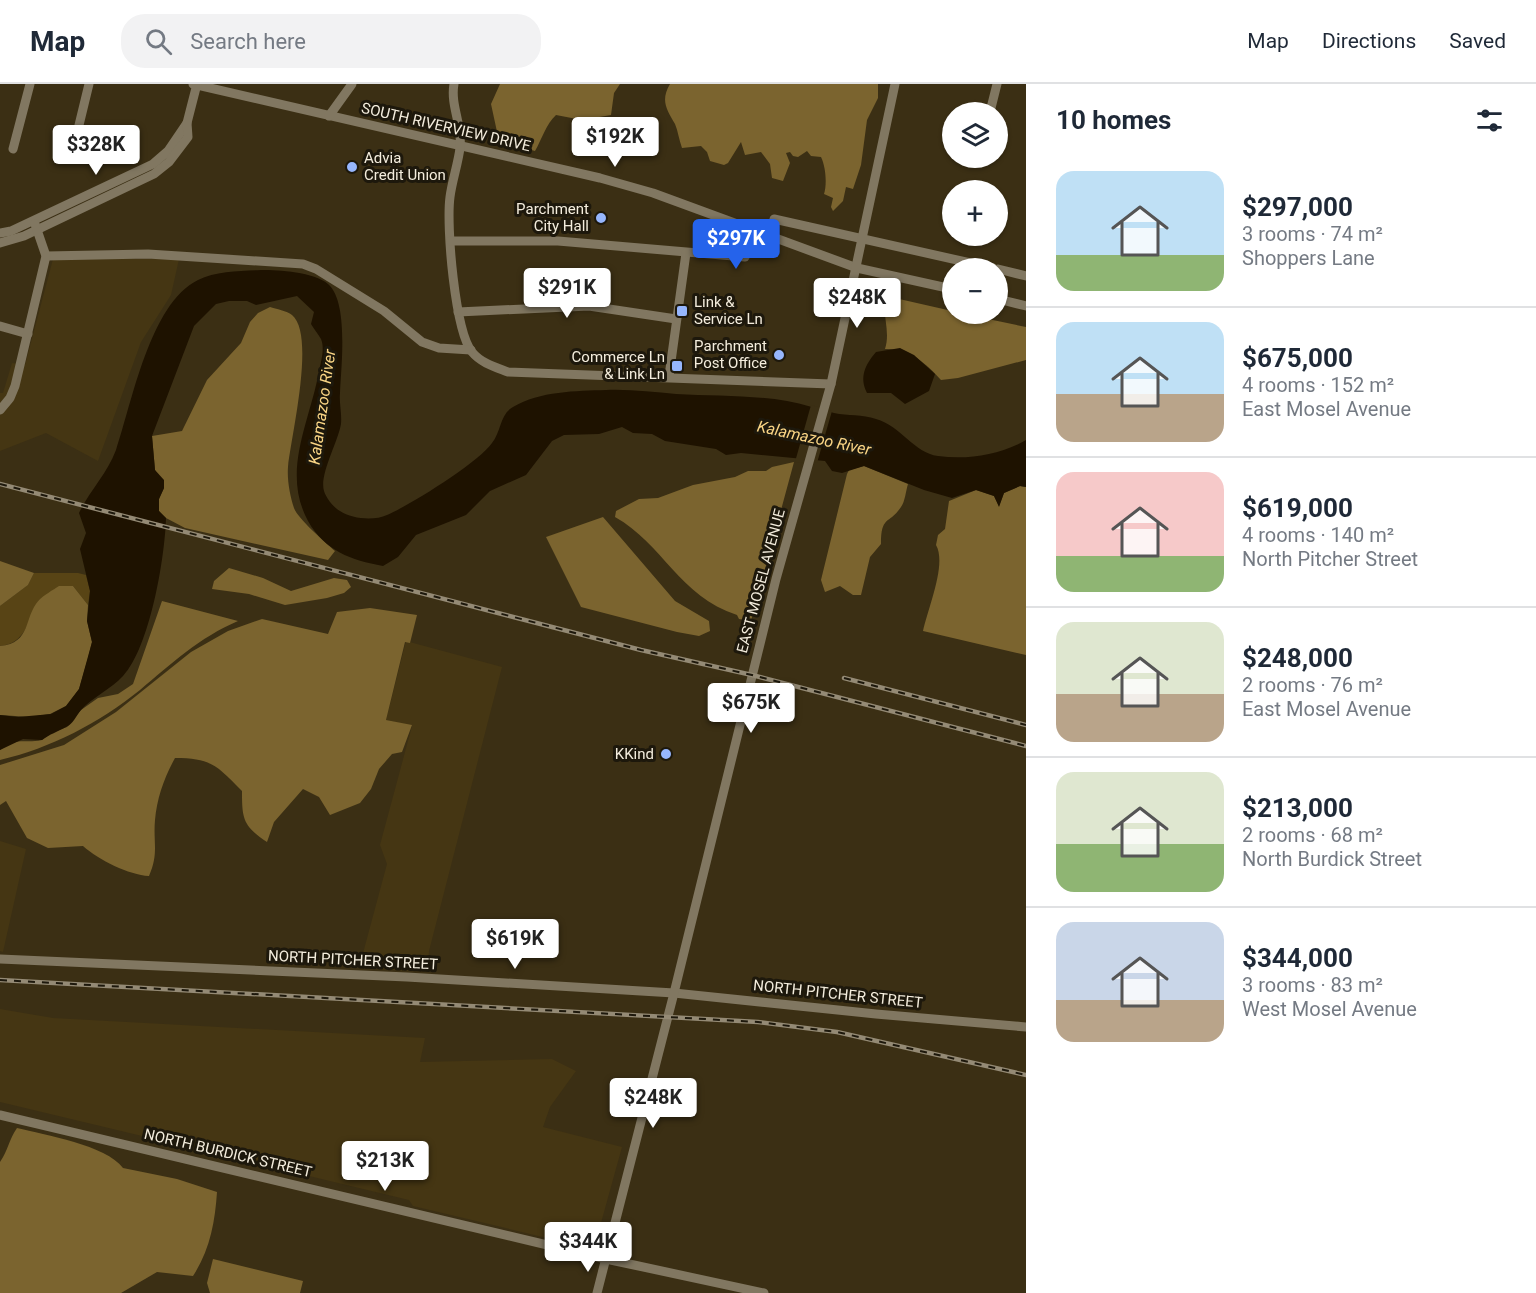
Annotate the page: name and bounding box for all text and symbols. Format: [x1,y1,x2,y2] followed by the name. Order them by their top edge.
[121,14,541,68] search box
[30,25,85,58] text: Map
[142,25,175,58] icon: search
[190,29,306,54] text: Search here
[1247,29,1289,53] text: Map
[1322,29,1416,53] text: Directions
[1449,29,1506,53] text: Saved
[360,99,533,155] street label: SOUTH RIVERVIEW DRIVE
[942,102,1008,324] map controls
[942,102,1008,168] button: layers
[1473,104,1506,137] icon: filters
[1056,105,1171,135] text: 10 homes
[573,117,657,168] pin: $192K
[586,124,644,148] text: $192K
[54,125,138,176] pin: $328K
[67,132,125,156] text: $328K
[364,149,446,184] place label: Advia Credit Union
[345,160,359,174] marker: Advia Credit Union
[942,180,1008,246] button: +
[1242,192,1353,222] text: $297,000
[1104,195,1176,267] icon: home
[516,200,589,235] place label: Parchment City Hall
[594,211,608,225] marker: Parchment City Hall
[694,219,778,270] pin: $297K
[1242,222,1383,246] text: 3 rooms · 74 m²
[707,226,765,250] text: $297K
[1242,246,1375,270] text: Shoppers Lane
[942,258,1008,324] button: −
[525,268,609,319] pin: $291K
[538,275,596,299] text: $291K
[815,278,899,329] pin: $248K
[828,285,886,309] text: $248K
[694,293,763,328] place label: Link & Service Ln
[675,304,689,318] marker: Link & Service Ln
[694,337,767,372] place label: Parchment Post Office
[1242,343,1353,373] text: $675,000
[1104,346,1176,418] icon: home
[305,348,340,466] water label: Kalamazoo River
[572,348,665,383] place label: Commerce Ln & Link Ln
[772,348,786,362] marker: Parchment Post Office
[670,359,684,373] marker: Commerce Ln & Link Ln
[1242,373,1394,397] text: 4 rooms · 152 m²
[1242,397,1411,421] text: East Mosel Avenue
[755,417,873,459] water label: Kalamazoo River
[1242,493,1353,523] text: $619,000
[1104,496,1176,568] icon: home
[733,507,789,655] street label: EAST MOSEL AVENUE
[1242,523,1394,547] text: 4 rooms · 140 m²
[1242,547,1418,571] text: North Pitcher Street
[1242,643,1353,673] text: $248,000
[1104,646,1176,718] icon: home
[1242,673,1383,697] text: 2 rooms · 76 m²
[709,683,793,734] pin: $675K
[722,690,780,714] text: $675K
[1242,697,1411,721] text: East Mosel Avenue
[615,745,654,763] place label: KKind
[659,747,673,761] marker: KKind
[1242,793,1353,823] text: $213,000
[1104,796,1176,868] icon: home
[1242,823,1383,847] text: 2 rooms · 68 m²
[1242,847,1422,871] text: North Burdick Street
[473,919,557,970] pin: $619K
[486,926,544,950] text: $619K
[1242,943,1353,973] text: $344,000
[1104,946,1176,1018] icon: home
[267,947,439,973] street label: NORTH PITCHER STREET
[1242,973,1383,997] text: 3 rooms · 83 m²
[752,976,924,1012] street label: NORTH PITCHER STREET
[1242,997,1417,1021] text: West Mosel Avenue
[611,1078,695,1129] pin: $248K
[624,1085,682,1109] text: $248K
[142,1125,314,1181] street label: NORTH BURDICK STREET
[343,1141,427,1192] pin: $213K
[356,1148,414,1172] text: $213K
[546,1222,630,1273] pin: $344K
[559,1229,617,1253] text: $344K

